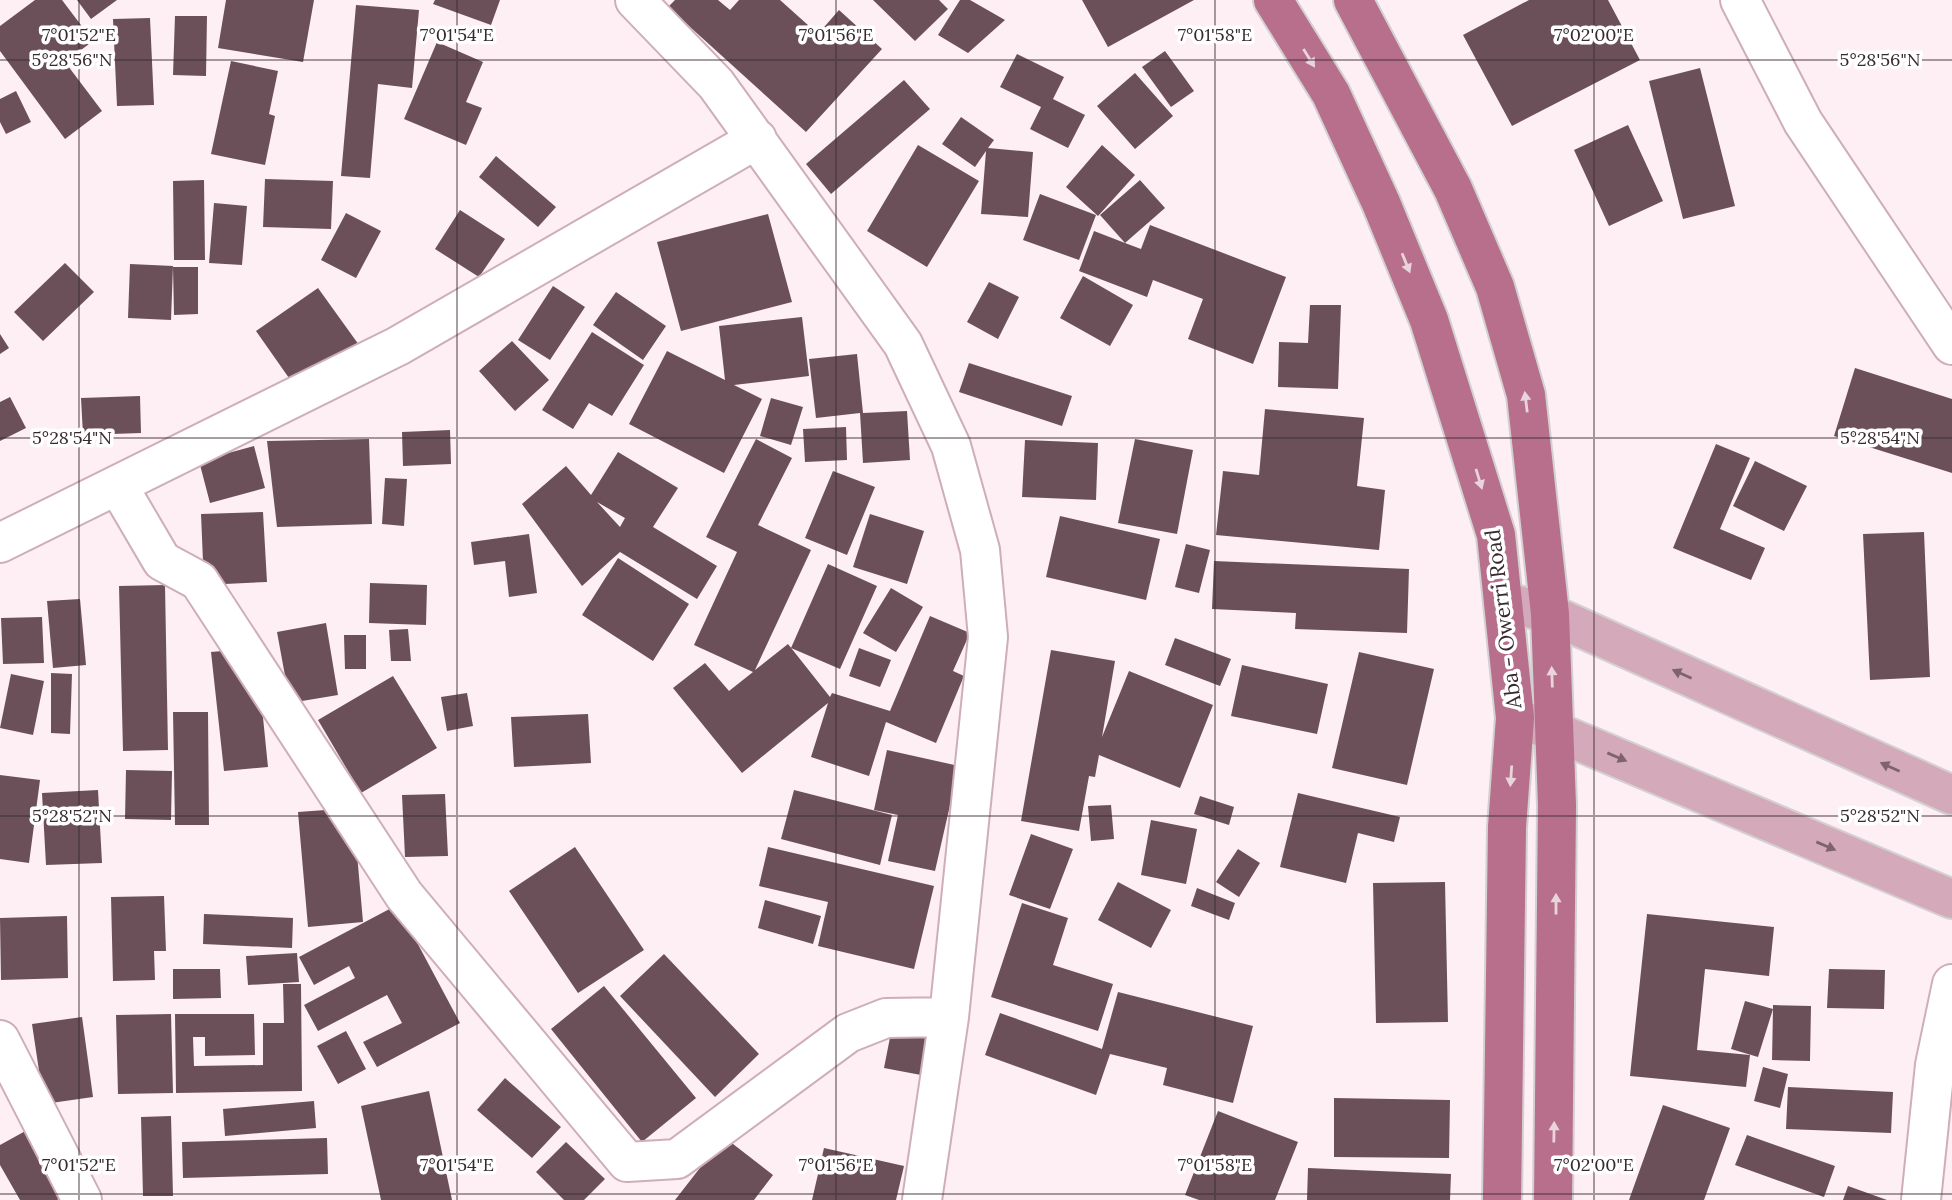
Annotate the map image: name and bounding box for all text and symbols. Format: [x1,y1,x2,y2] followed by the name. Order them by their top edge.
[42,23,116,46] text: 7°01'52"E
[420,23,494,46] text: 7°01'54"E
[799,23,873,46] text: 7°01'56"E
[1178,23,1252,46] text: 7°01'58"E
[1554,23,1634,46] text: 7°02'00"E
[32,48,112,71] text: 5°28'56"N
[1840,48,1920,71] text: 5°28'56"N
[1302,49,1315,68] one-way arrow
[1401,253,1412,274] one-way arrow
[1521,391,1532,413] one-way arrow
[32,426,112,449] text: 5°28'54"N
[1840,426,1920,449] text: 5°28'54"N
[1474,468,1484,489] one-way arrow
[1479,528,1528,711] street label: Aba - Owerri Road
[1547,666,1558,688] one-way arrow
[1672,668,1692,680] one-way arrow
[1606,752,1627,763] one-way arrow
[1880,761,1900,773] one-way arrow
[1505,765,1516,787] one-way arrow
[32,804,112,827] text: 5°28'52"N
[1840,804,1920,827] text: 5°28'52"N
[1816,840,1837,851] one-way arrow
[1550,893,1562,915] one-way arrow
[1548,1121,1560,1143] one-way arrow
[42,1153,116,1176] text: 7°01'52"E
[420,1153,494,1176] text: 7°01'54"E
[799,1153,873,1176] text: 7°01'56"E
[1178,1153,1252,1176] text: 7°01'58"E
[1554,1153,1634,1176] text: 7°02'00"E

